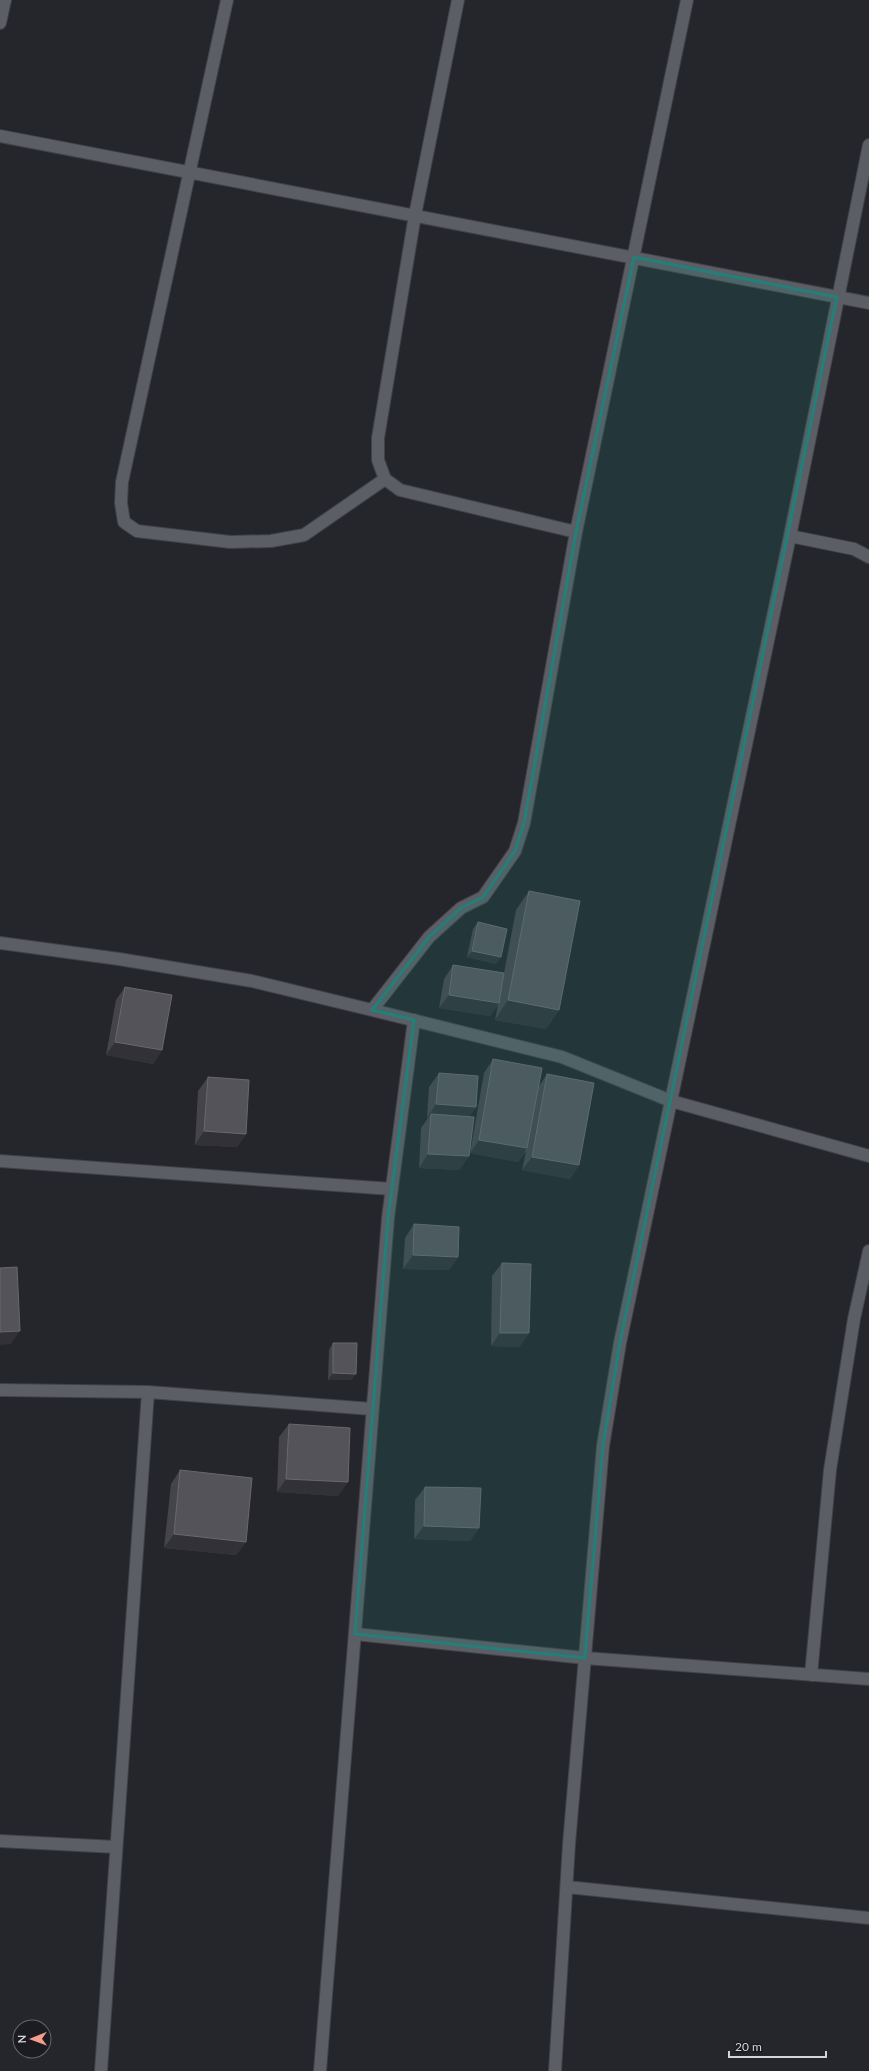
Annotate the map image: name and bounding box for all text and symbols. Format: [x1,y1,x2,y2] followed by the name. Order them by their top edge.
[12,2019,52,2059] north arrow
[729,2033,826,2059] scale bar
[15,2035,28,2044] text: N
[735,2039,762,2054] text: 20 m

